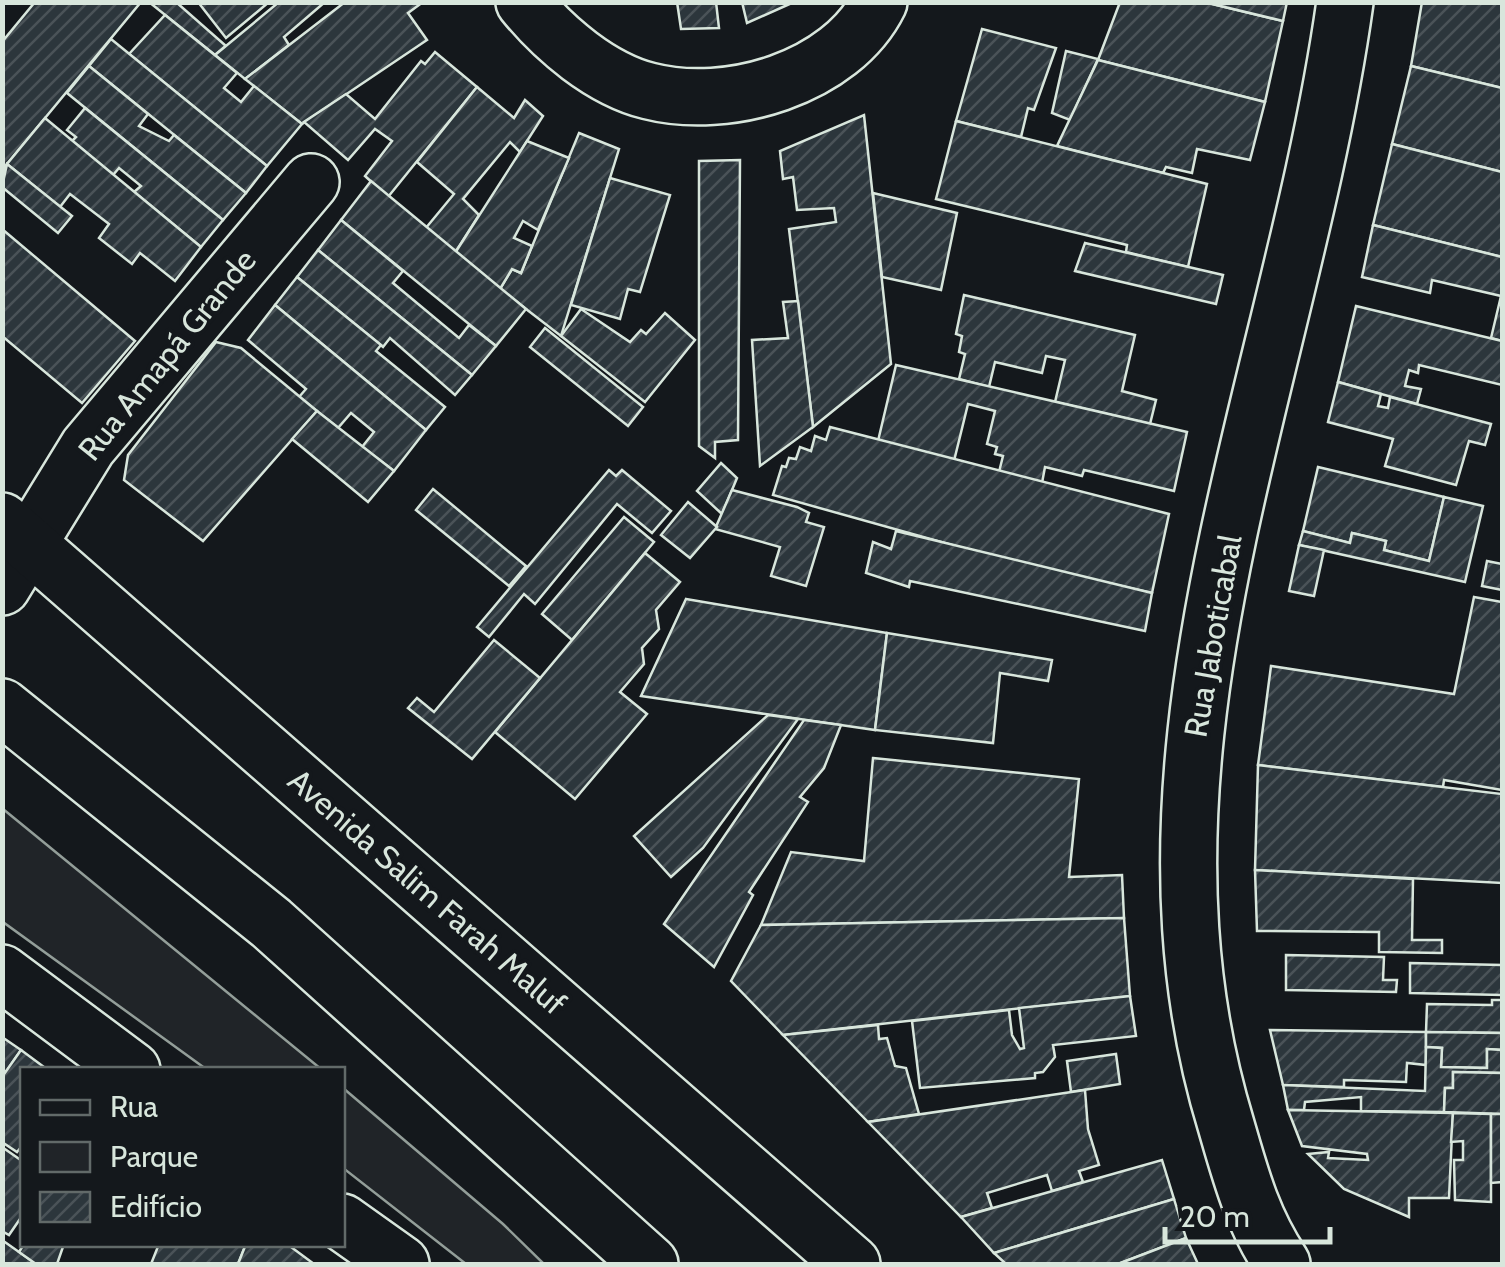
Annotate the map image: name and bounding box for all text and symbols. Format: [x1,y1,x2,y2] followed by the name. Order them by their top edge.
[70,241,264,468] street label: Rua Amapá Grande
[1176,531,1250,740] street label: Rua Jaboticabal
[280,760,574,1023] street label: Avenida Salim Farah Maluf
[20,1067,345,1247] legend
[110,1088,158,1125] text: Rua
[110,1138,198,1175] text: Parque
[1165,1182,1330,1244] scale bar
[110,1188,202,1225] text: Edifício
[1180,1198,1250,1235] text: 20 m

